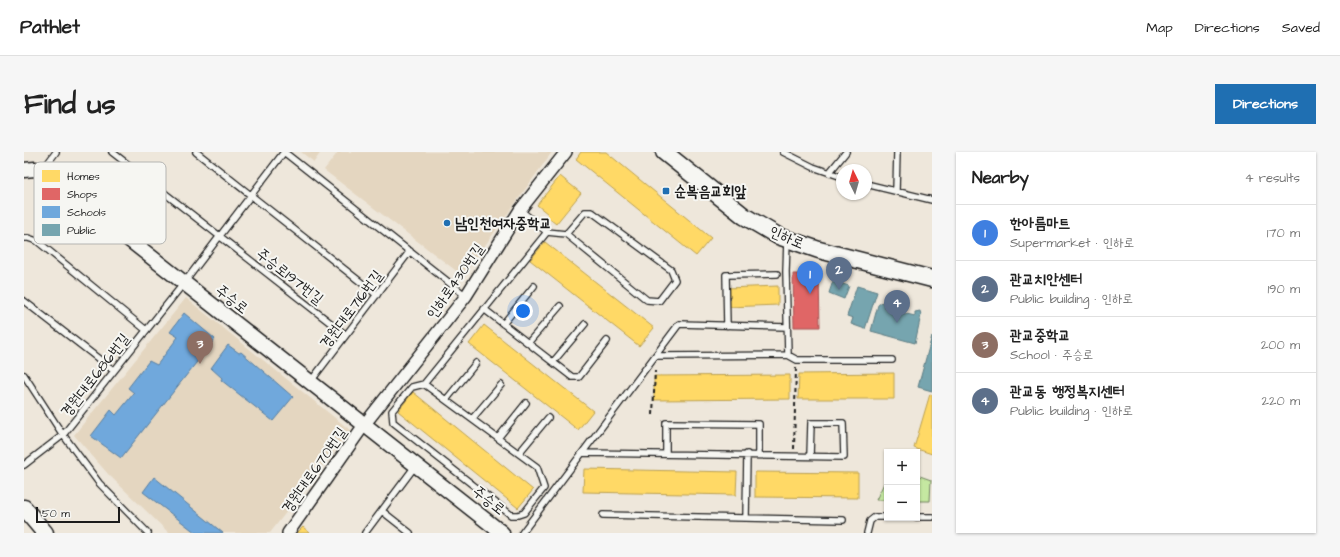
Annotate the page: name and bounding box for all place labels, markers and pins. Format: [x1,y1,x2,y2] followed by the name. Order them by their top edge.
[674,181,746,202] place label: 순복음교회앞
[661,186,671,196] marker: 순복음교회앞
[455,213,552,234] place label: 남인천여자중학교
[442,218,452,228] marker: 남인천여자중학교
[826,257,852,290] pin: 2
[797,261,823,294] pin: 1
[884,290,910,323] pin: 4
[187,331,213,364] pin: 3

